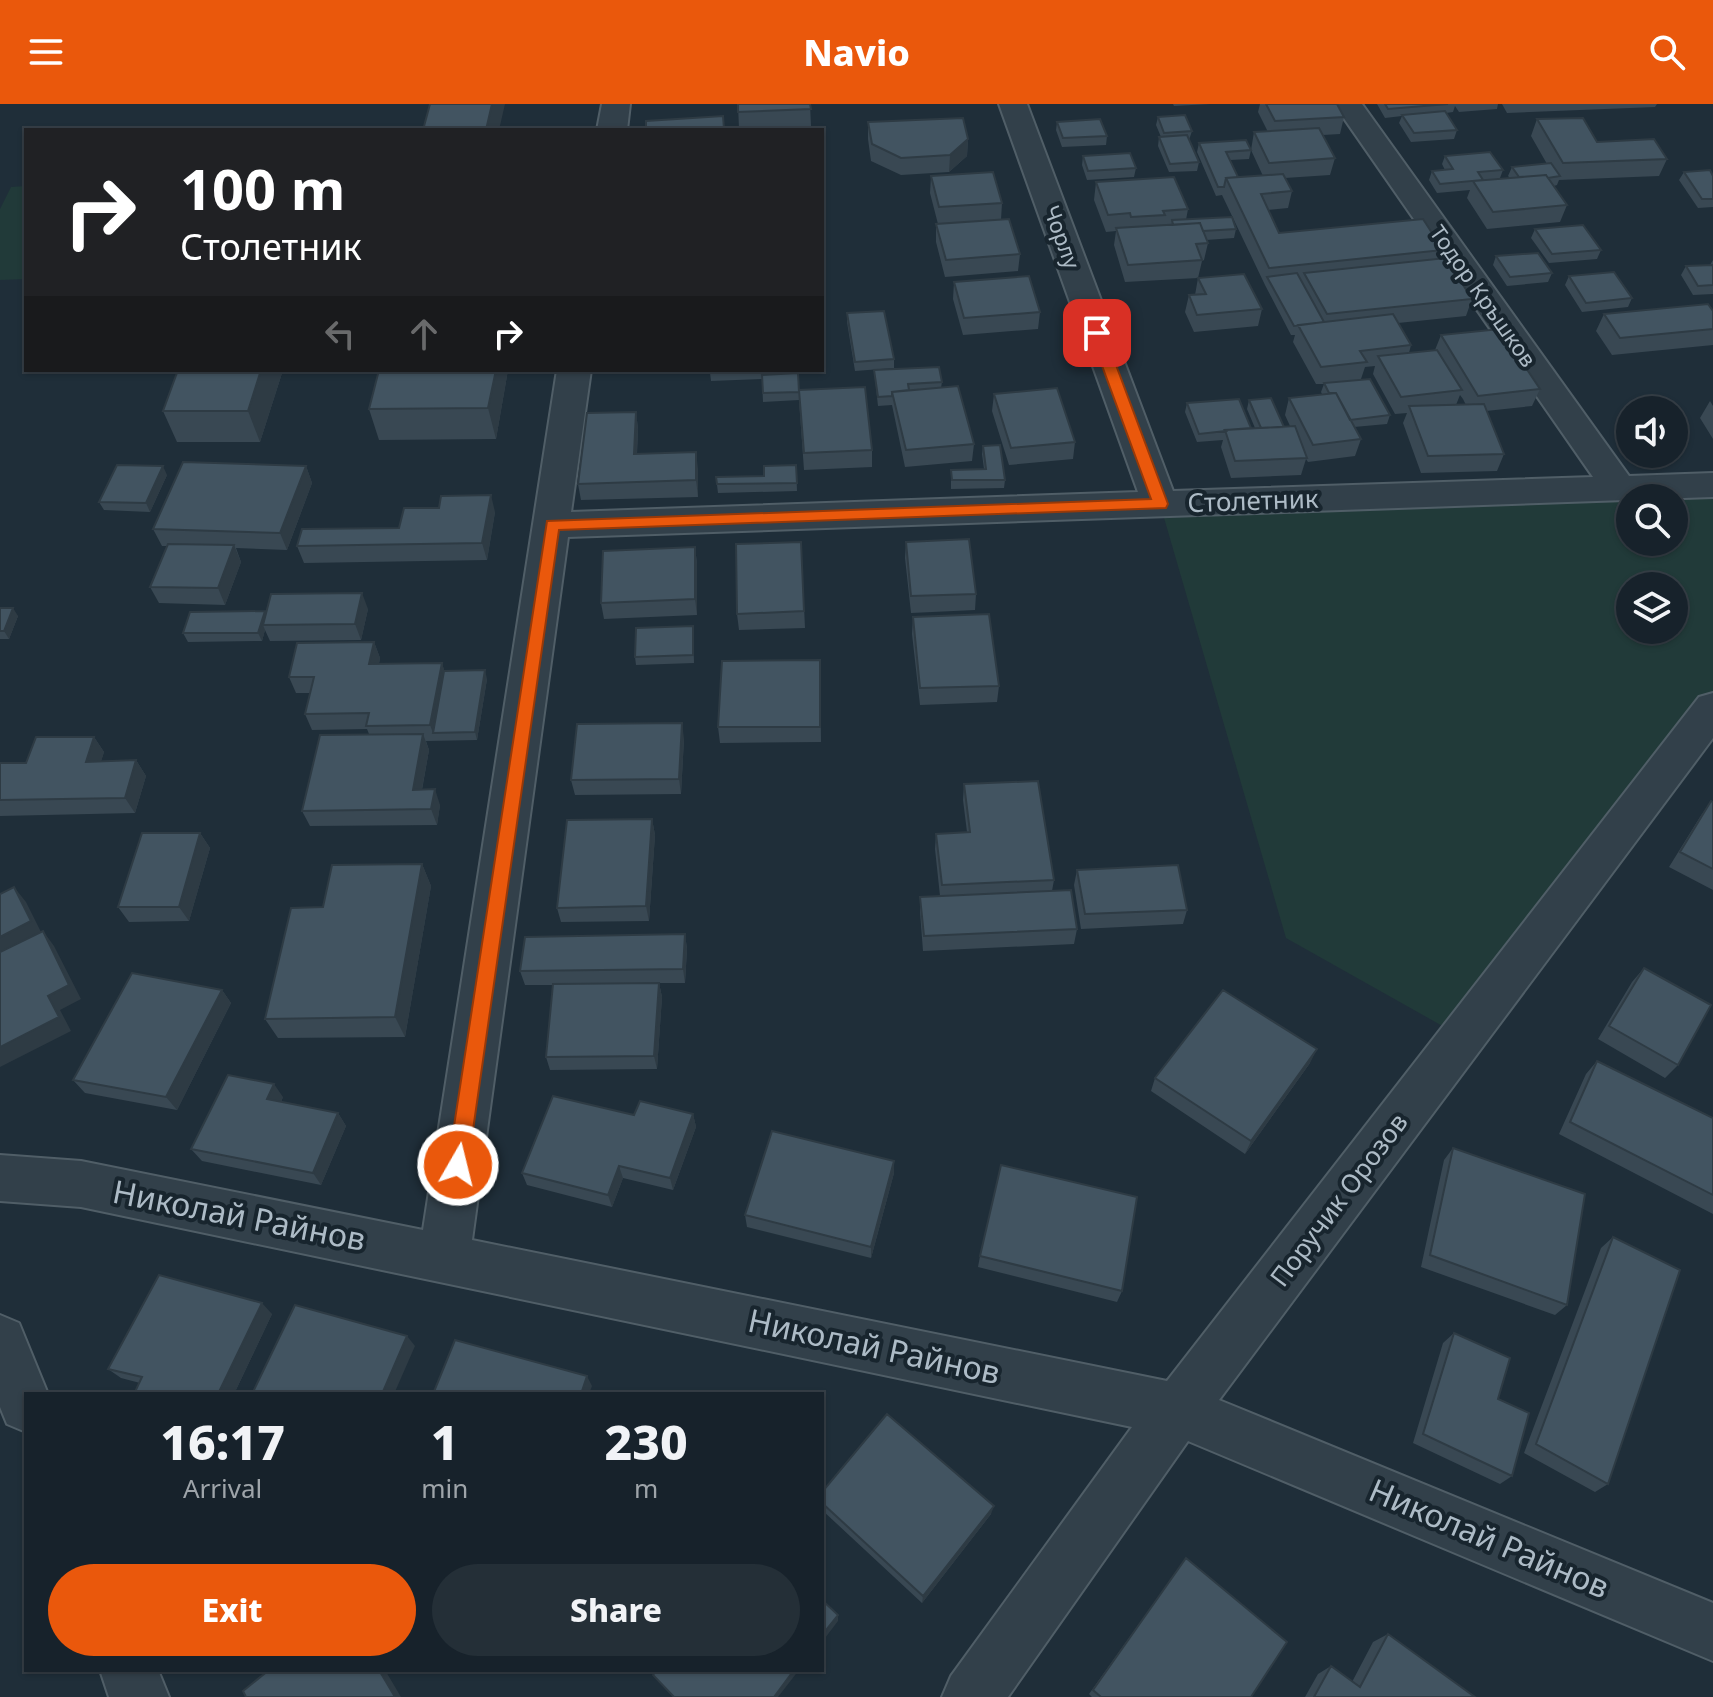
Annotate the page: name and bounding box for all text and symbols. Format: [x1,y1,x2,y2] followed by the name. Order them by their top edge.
[803,28,910,77] text: Navio
[24,30,68,74] icon: menu
[1645,30,1689,74] icon: search
[180,150,345,226] text: 100 m
[48,160,152,264] icon: right
[1038,201,1088,273] street label: Чорлу
[1424,219,1544,372] street label: Тодор Кръшков
[180,222,362,271] text: Столетник
[1063,299,1131,367] pin
[1075,311,1119,355] icon: arrive
[318,312,362,356] icon: left
[402,312,446,356] icon: ahead
[486,312,530,356] icon: right
[1616,396,1688,644] map controls
[1616,396,1688,468] button: sound
[1187,480,1319,520] street label: Столетник
[1616,484,1688,556] button: search
[1616,572,1688,644] button: layers
[1261,1105,1415,1294] street label: Поручик Орозов
[416,1123,500,1207] position arrow
[109,1169,369,1260] street label: Николай Райнов
[744,1298,1004,1393] street label: Николай Райнов
[160,1409,285,1474] text: 16:17
[431,1409,459,1474] text: 1
[605,1409,688,1474] text: 230
[1363,1468,1616,1608] street label: Николай Райнов
[183,1470,262,1506] text: Arrival
[421,1470,468,1506] text: min
[634,1470,658,1506] text: m
[48,1564,416,1656] button: Exit
[432,1564,800,1656] button: Share

